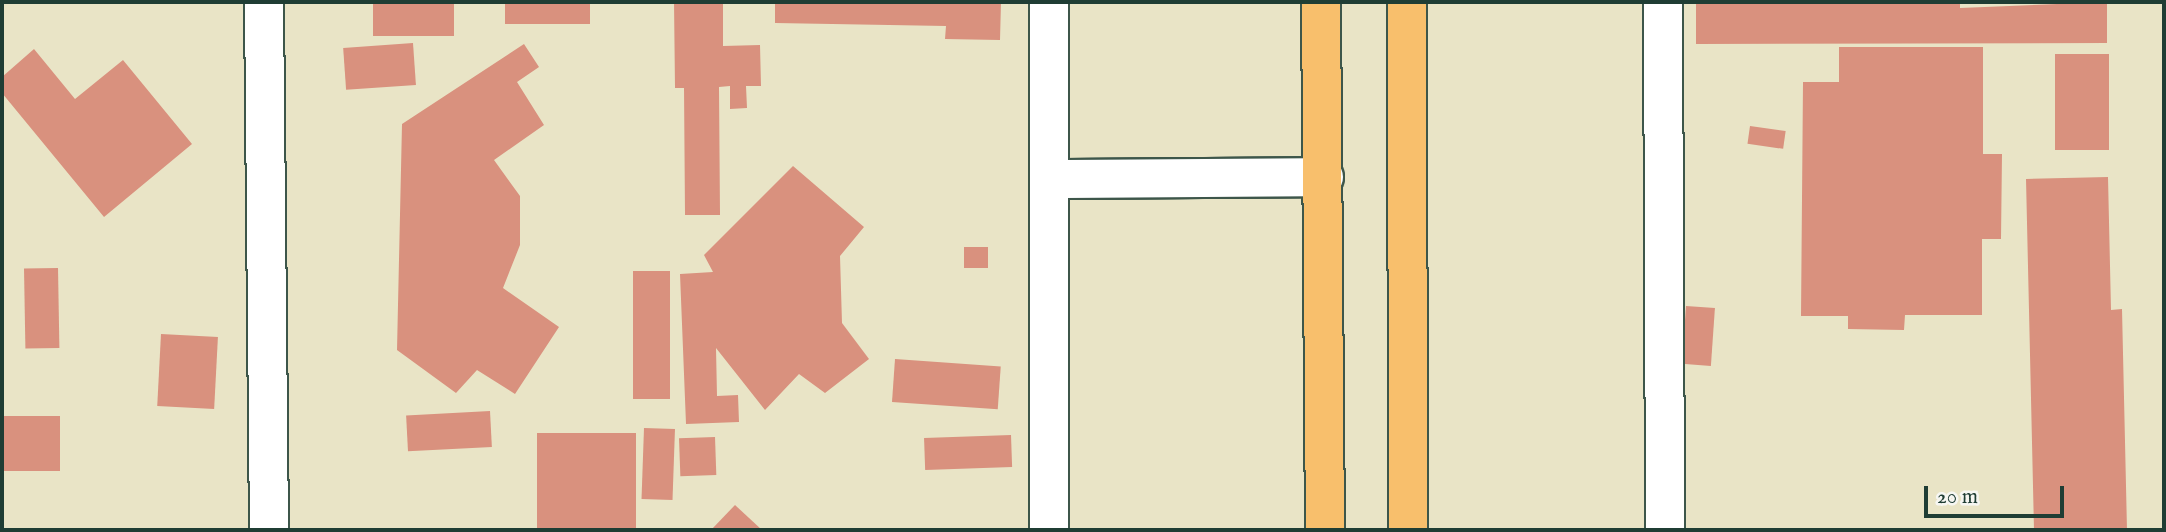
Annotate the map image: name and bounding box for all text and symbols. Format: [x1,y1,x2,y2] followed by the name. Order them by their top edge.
[1928,472,2068,516] scale bar
[1937,484,1978,511] text: 20 m

